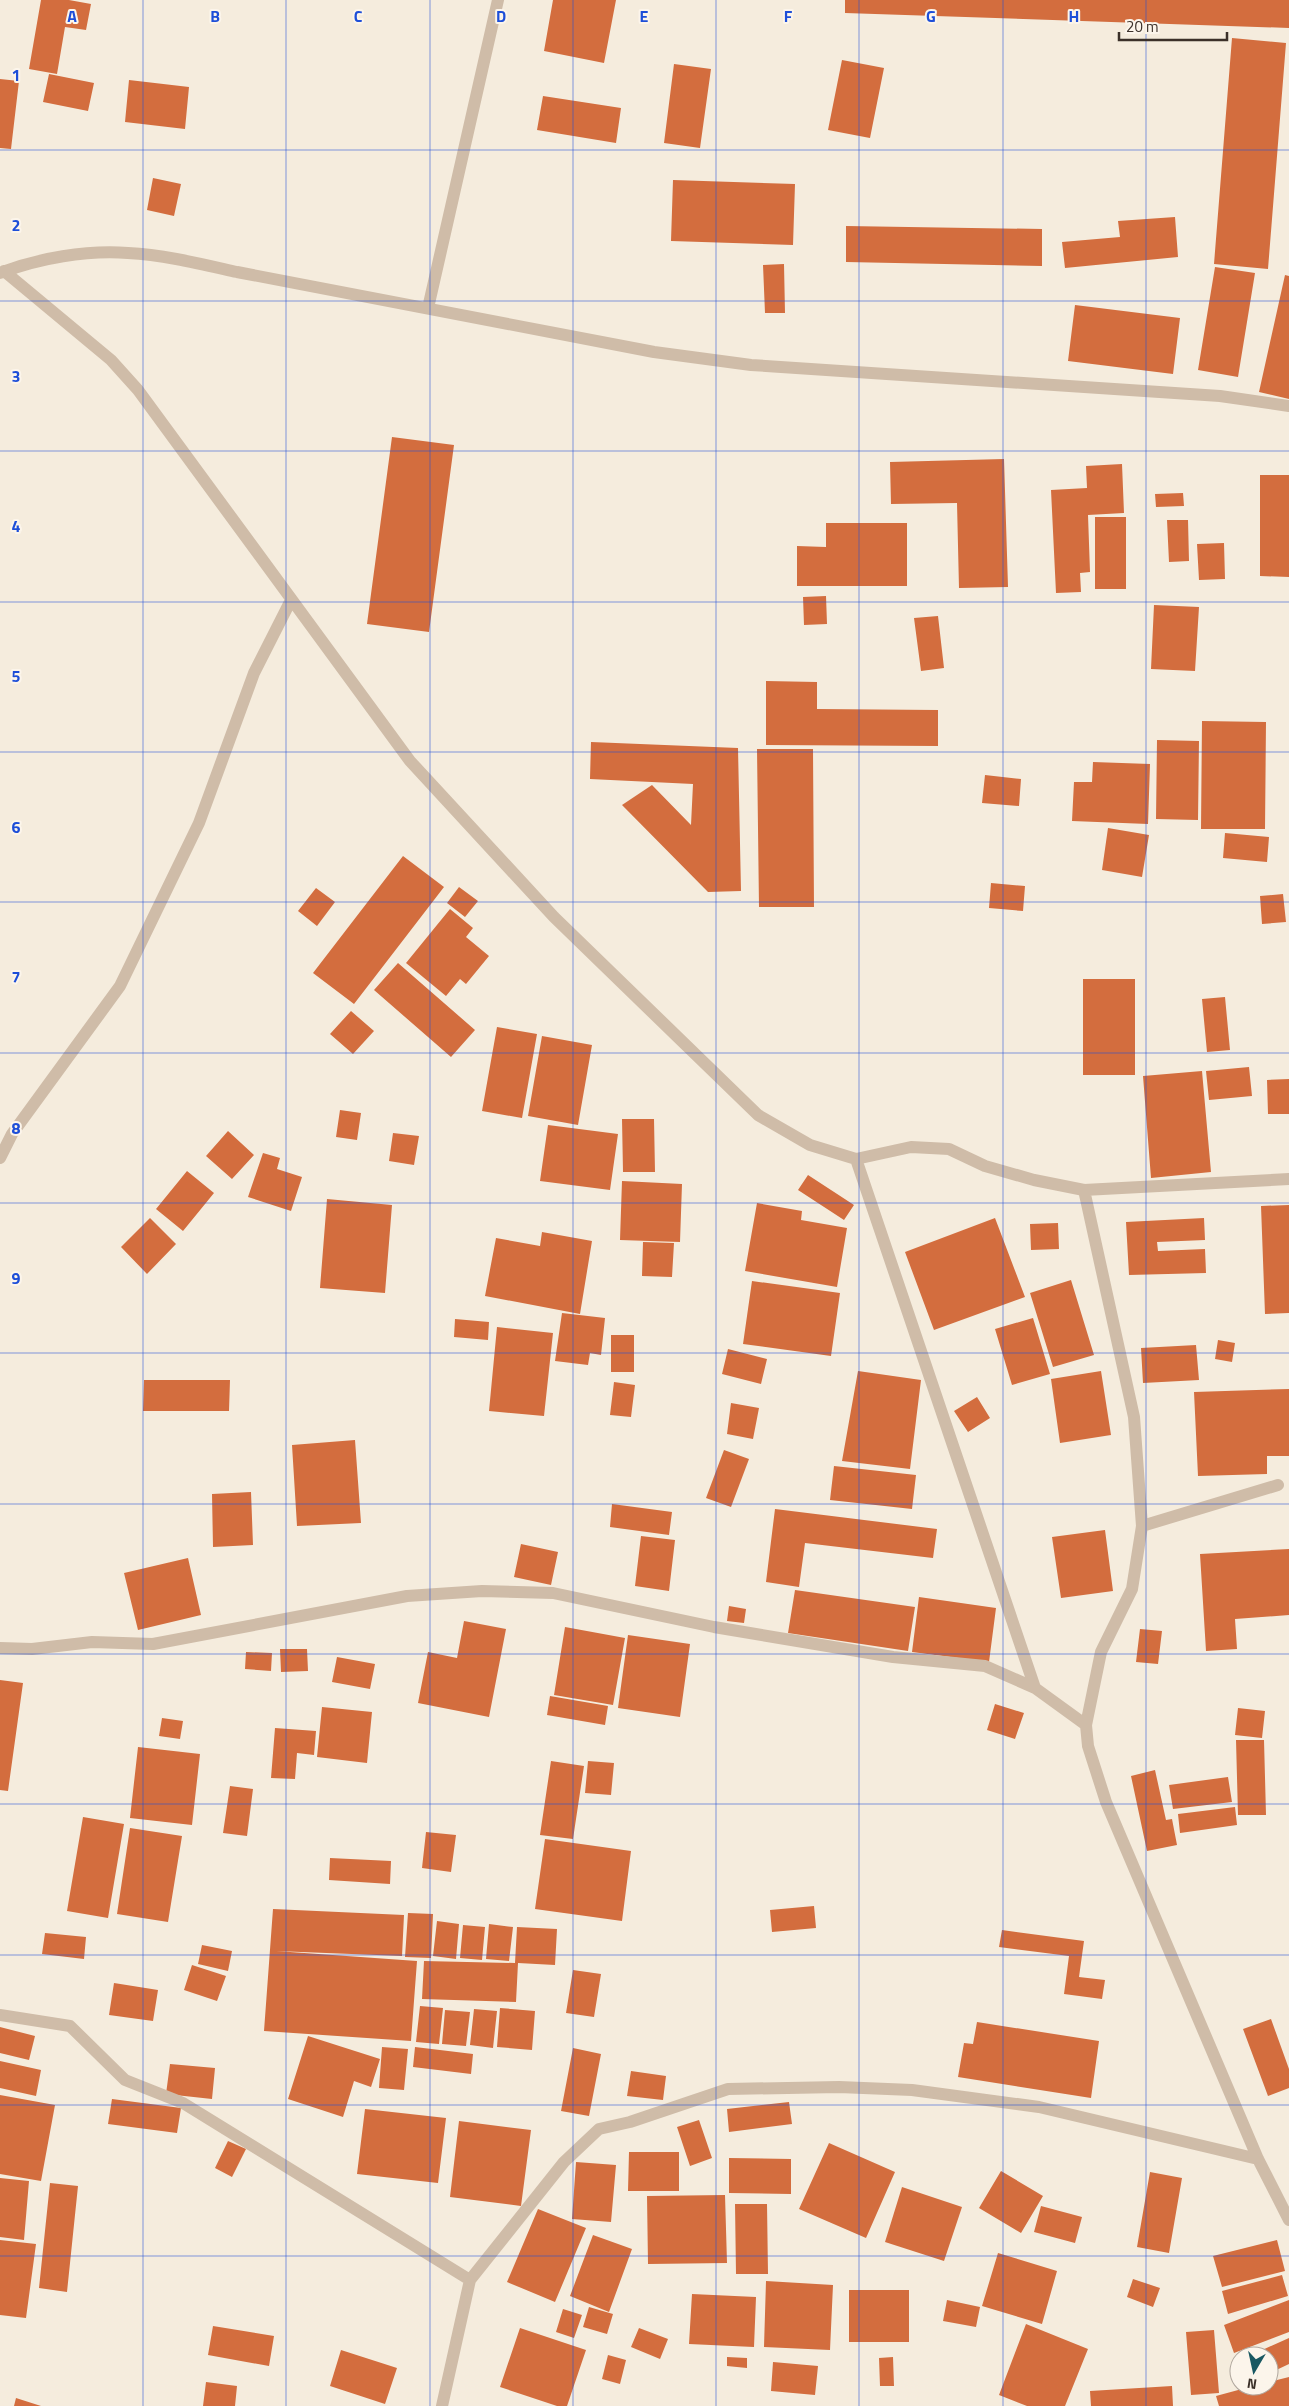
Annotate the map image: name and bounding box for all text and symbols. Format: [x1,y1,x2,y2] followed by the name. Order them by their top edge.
[67,4,77,28] text: A
[210,4,220,28] text: B
[354,4,363,28] text: C
[496,4,506,28] text: D
[640,4,649,28] text: E
[784,4,793,28] text: F
[926,4,936,28] text: G
[1069,4,1079,28] text: H
[1119,10,1226,42] scale bar
[1126,15,1159,38] text: 20 m
[12,63,20,87] text: 1
[12,213,20,237] text: 2
[12,364,20,388] text: 3
[12,514,21,538] text: 4
[12,664,21,688] text: 5
[12,815,21,839] text: 6
[12,965,20,989] text: 7
[12,1116,21,1140] text: 8
[12,1266,21,1290] text: 9
[1229,2346,1279,2396] north arrow
[1245,2373,1258,2395] text: N

